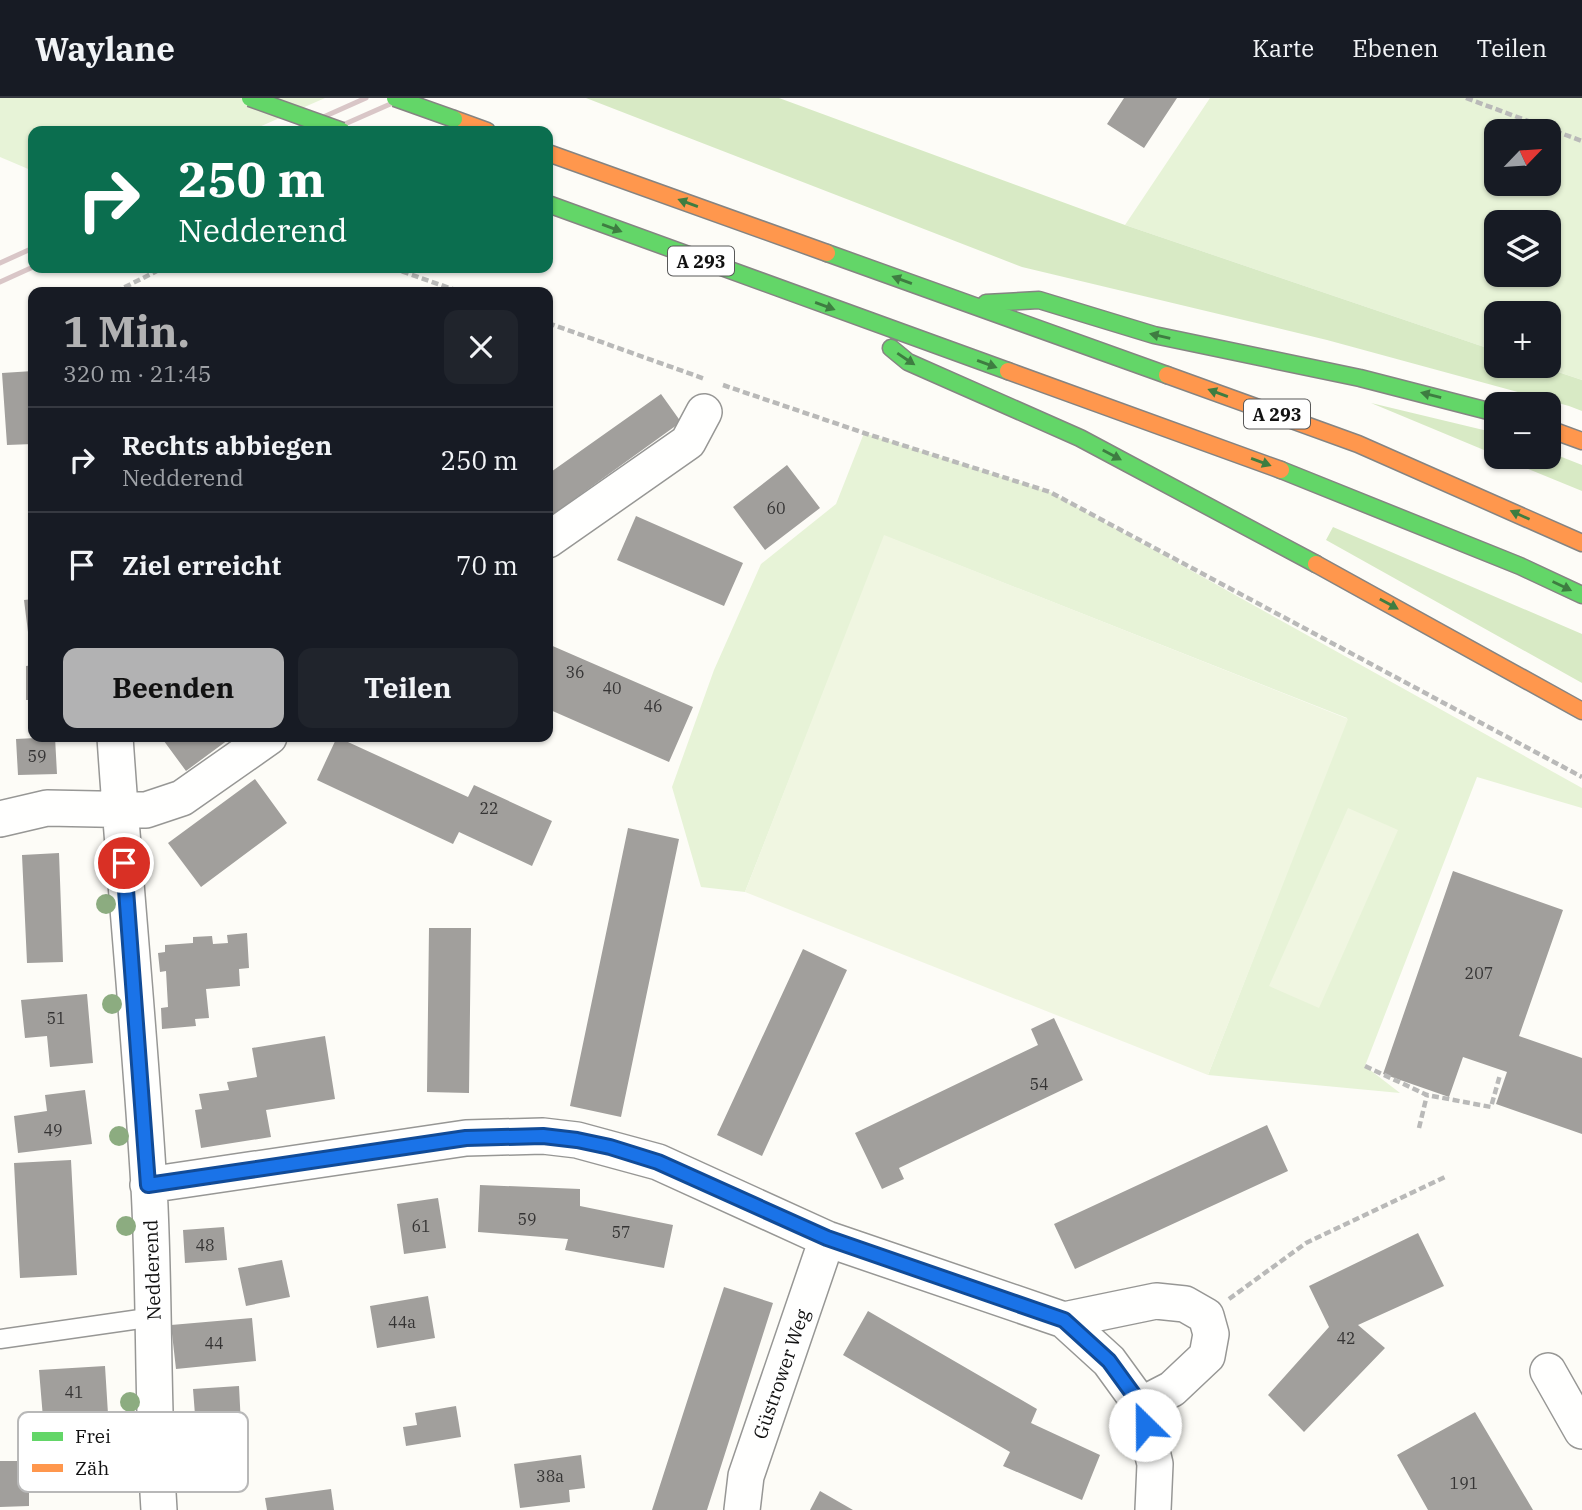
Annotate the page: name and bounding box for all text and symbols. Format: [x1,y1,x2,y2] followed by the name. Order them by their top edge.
[35,27,175,70] text: Waylane
[1252,32,1314,64] text: Karte
[1352,32,1439,64] text: Ebenen
[1477,32,1547,64] text: Teilen
[1484,119,1561,196] north arrow
[1484,119,1561,469] map controls
[178,147,325,210] text: 250 m
[63,154,154,245] icon: right
[677,197,698,208] one-way arrow
[178,209,348,251] text: Nedderend
[1484,210,1561,287] button: layers
[601,223,622,234] one-way arrow
[668,246,734,276] road number: A 293
[891,274,912,285] one-way arrow
[815,301,836,312] one-way arrow
[1484,301,1561,378] button: +
[63,304,190,359] text: 1 Min.
[444,310,518,384] button: close
[1149,330,1171,341] one-way arrow
[896,353,916,366] one-way arrow
[63,358,212,388] text: 320 m · 21:45
[977,359,998,370] one-way arrow
[1208,387,1229,398] one-way arrow
[1419,389,1441,400] one-way arrow
[1484,392,1561,469] button: −
[1244,400,1310,428] road number: A 293
[122,428,332,462] text: Rechts abbiegen
[63,441,101,479] icon: right
[440,443,518,477] text: 250 m
[1103,449,1122,461] one-way arrow
[1251,457,1272,468] one-way arrow
[122,462,244,492] text: Nedderend
[766,498,786,518] house number: 60
[1510,509,1530,521] one-way arrow
[63,546,101,584] icon: arrive
[122,548,281,582] text: Ziel erreicht
[456,548,518,582] text: 70 m
[1552,580,1572,592] one-way arrow
[1380,598,1399,610] one-way arrow
[63,648,284,728] button: Beenden
[298,648,518,728] button: Teilen
[565,662,585,682] house number: 36
[602,678,622,698] house number: 40
[643,696,663,716] house number: 46
[27,746,47,766] house number: 59
[479,798,499,818] house number: 22
[94,833,154,893] pin
[105,844,143,882] icon: arrive
[1465,963,1493,983] house number: 207
[46,1008,66,1028] house number: 51
[1029,1074,1049,1094] house number: 54
[43,1120,63,1140] house number: 49
[517,1209,537,1229] house number: 59
[411,1216,431,1236] house number: 61
[138,1219,166,1321] street label: Nedderend
[611,1222,631,1242] house number: 57
[195,1235,215,1255] house number: 48
[748,1305,815,1442] street label: Güstrower Weg
[388,1312,416,1332] house number: 44a
[1336,1328,1356,1348] house number: 42
[204,1333,224,1353] house number: 44
[64,1382,84,1402] house number: 41
[1108,1388,1182,1462] position arrow
[18,1412,248,1492] legend
[75,1424,111,1448] text: Frei
[75,1456,109,1480] text: Zäh
[536,1466,564,1486] house number: 38a
[1450,1473,1478,1493] house number: 191

